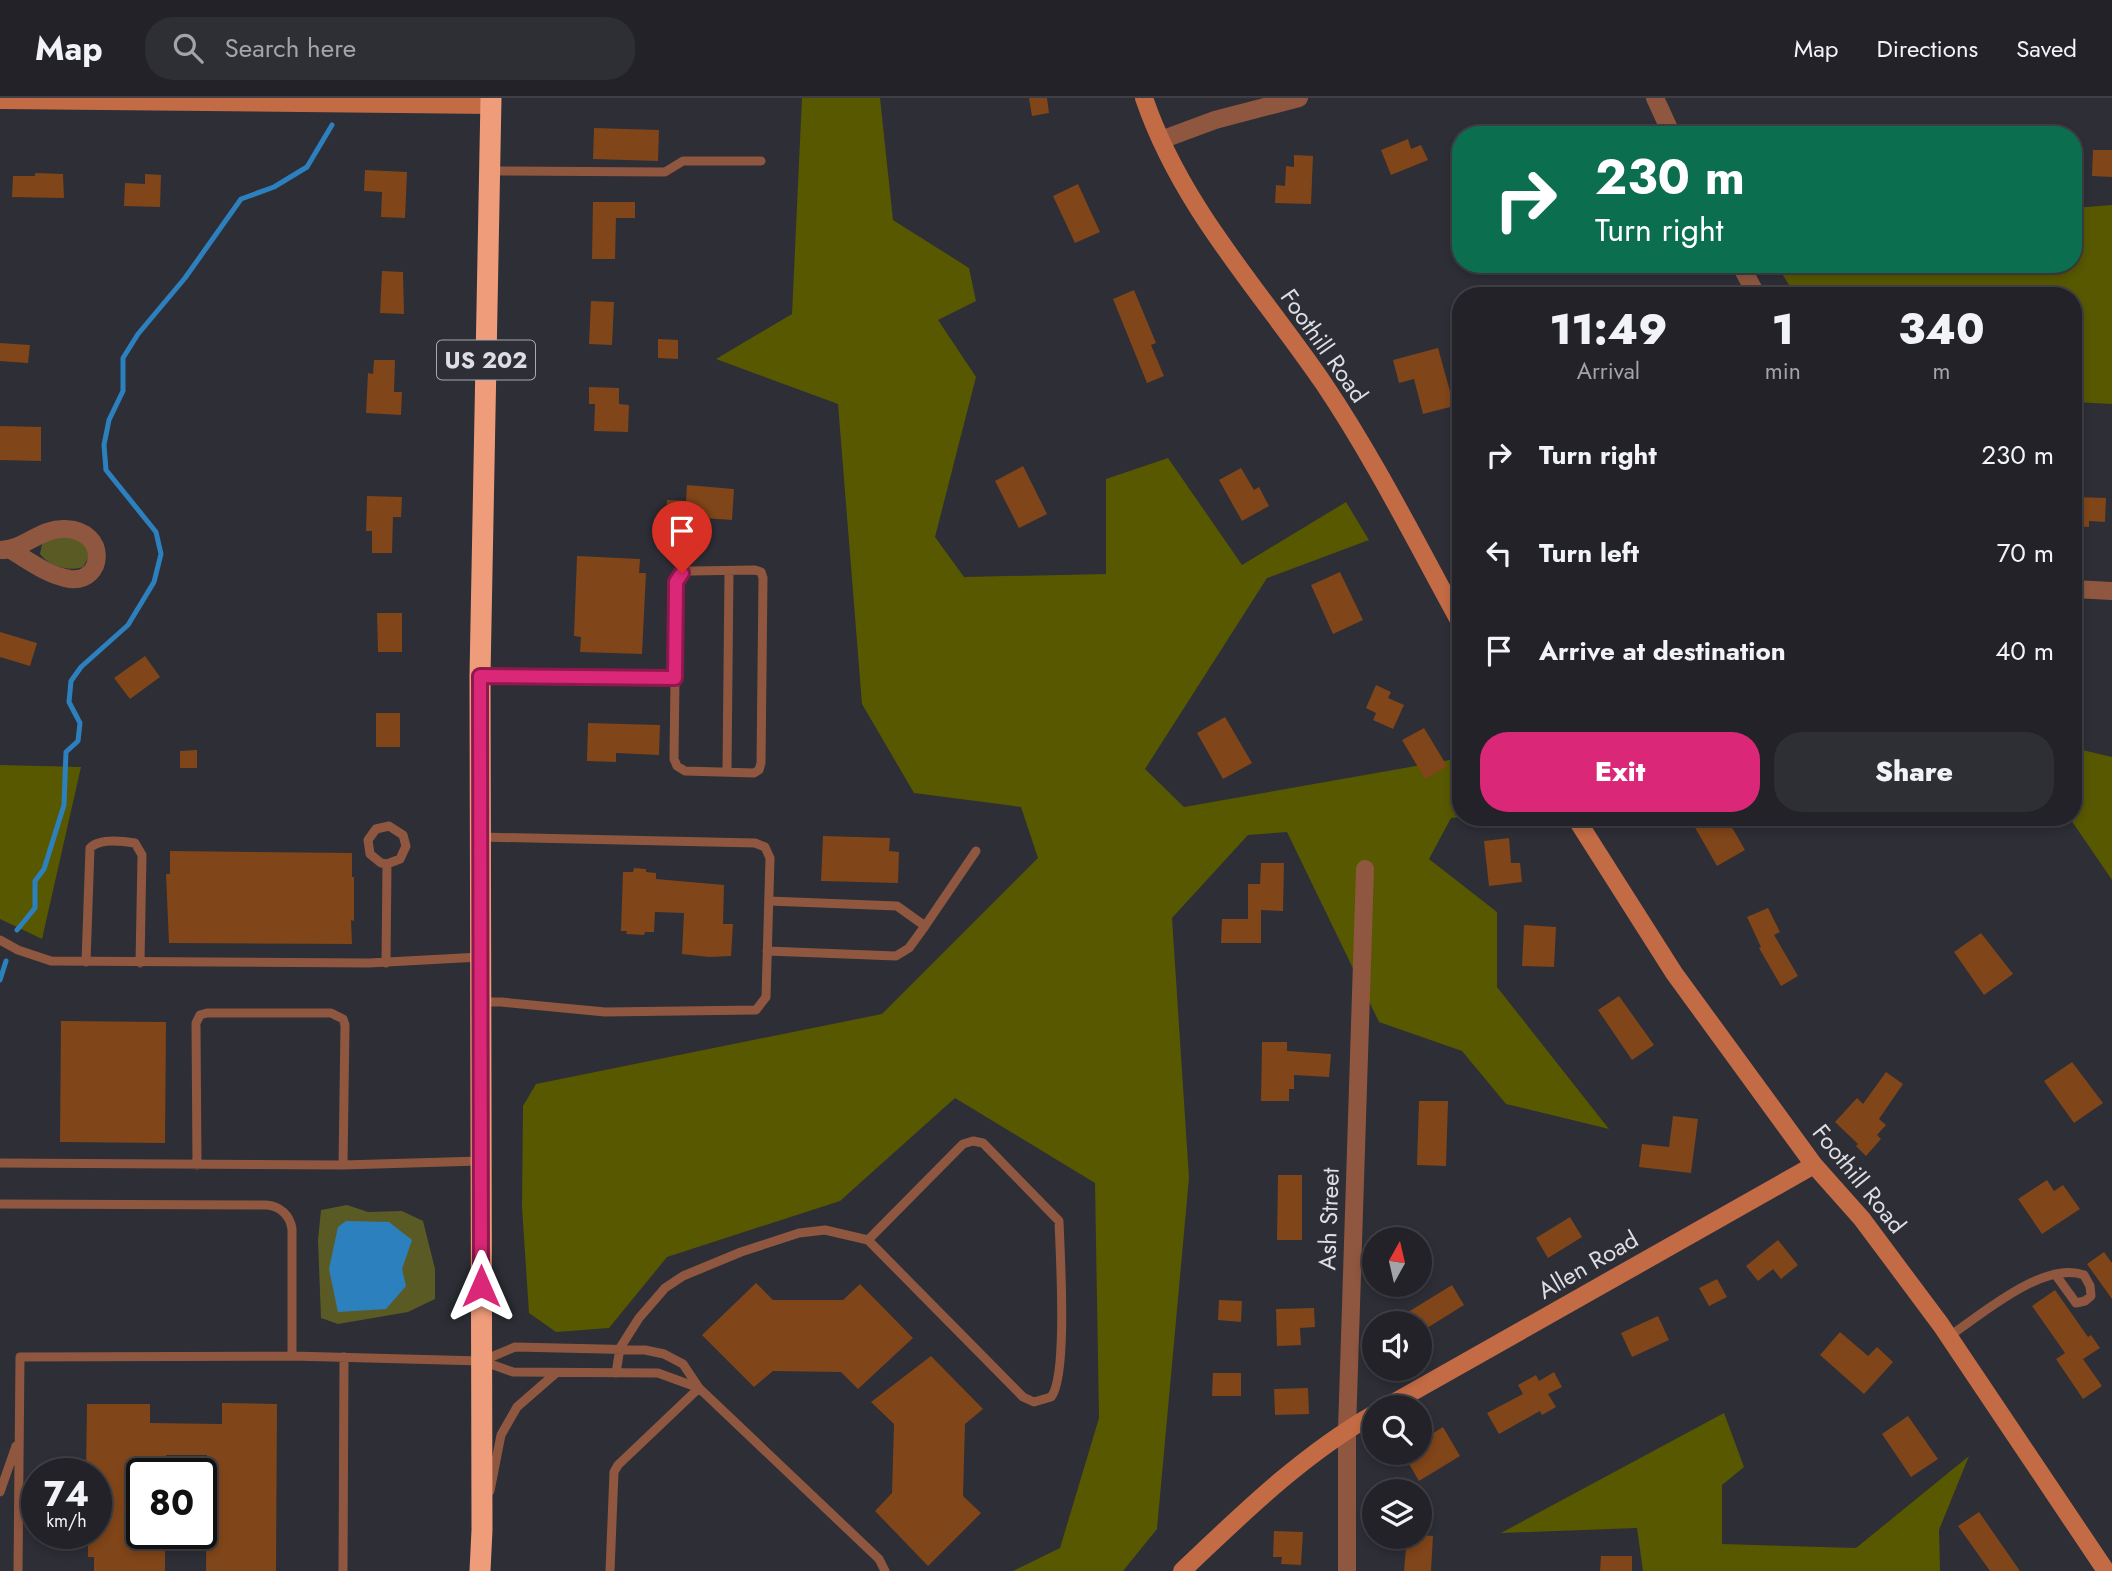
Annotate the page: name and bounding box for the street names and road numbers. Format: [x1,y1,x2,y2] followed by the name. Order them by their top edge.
[1272,282,1377,410] street label: Foothill Road
[437,341,535,380] road number: US 202
[1804,1116,1915,1241] street label: Foothill Road
[1309,1167,1348,1271] street label: Ash Street
[1531,1222,1644,1307] street label: Allen Road

